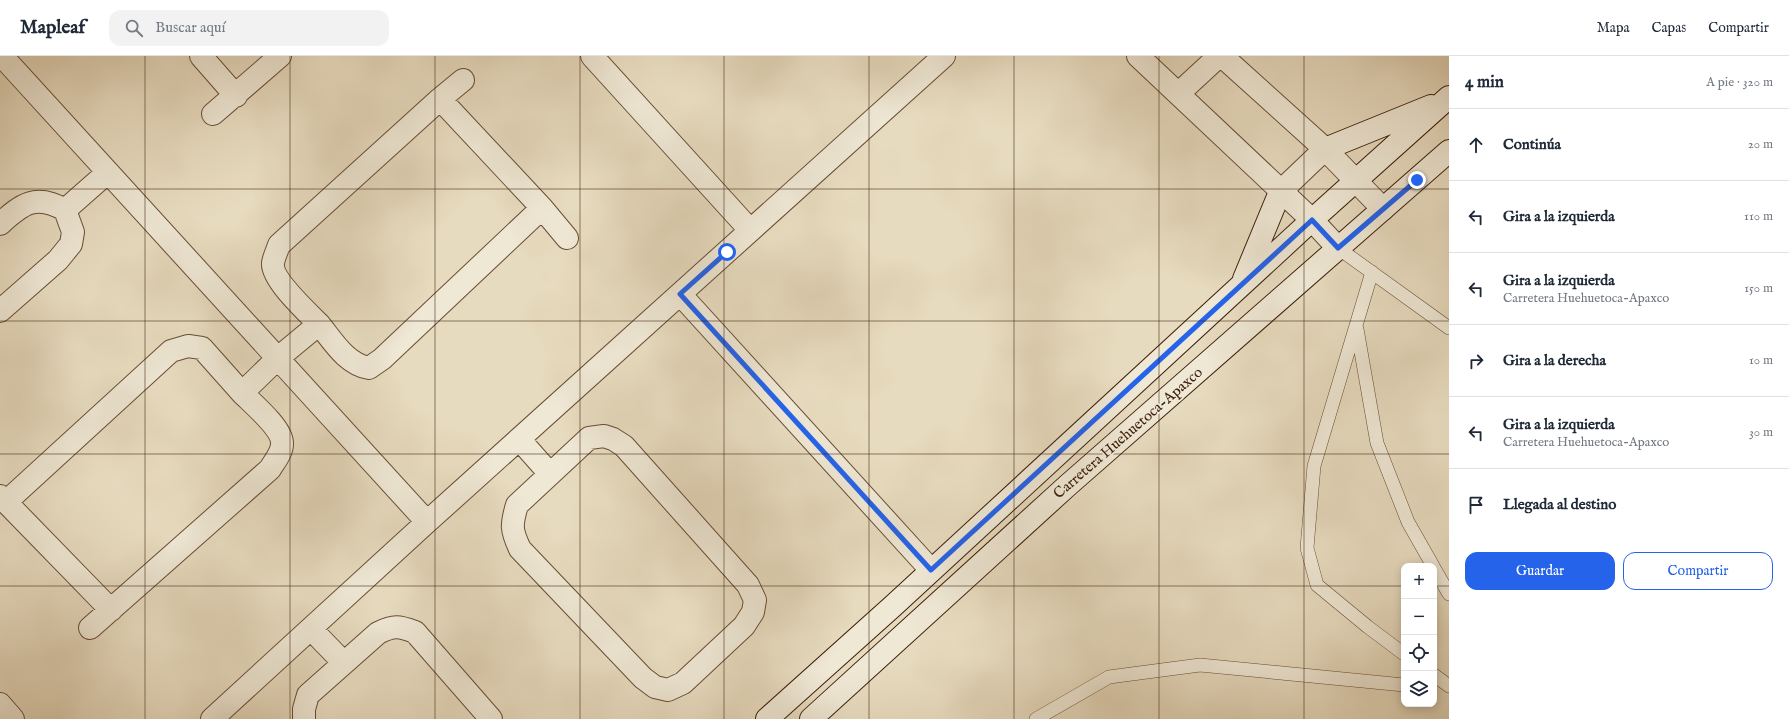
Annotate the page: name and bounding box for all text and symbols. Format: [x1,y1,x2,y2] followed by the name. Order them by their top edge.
[109,10,389,46] search box
[20,16,85,40] text: Mapleaf
[123,17,145,39] icon: search
[155,18,226,37] text: Buscar aquí
[1597,19,1630,37] text: Mapa
[1652,19,1686,37] text: Capas
[1708,19,1769,37] text: Compartir
[1465,72,1504,93] text: 4 min
[1706,74,1773,91] text: A pie · 320 m
[1465,134,1487,156] icon: ahead
[1503,135,1561,154] text: Continúa
[1748,136,1773,153] text: 20 m
[1408,171,1426,189] route end
[1465,206,1487,228] icon: left
[1503,207,1615,226] text: Gira a la izquierda
[1744,208,1773,225] text: 110 m
[718,243,736,261] route start
[1503,271,1615,290] text: Gira a la izquierda
[1465,278,1487,300] icon: left
[1744,280,1773,297] text: 150 m
[1503,290,1669,307] text: Carretera Huehuetoca-Apaxco
[1465,350,1487,372] icon: right
[1503,351,1606,370] text: Gira a la derecha
[1749,352,1773,369] text: 10 m
[1049,363,1207,503] street label: Carretera Huehuetoca-Apaxco
[1503,415,1615,434] text: Gira a la izquierda
[1465,422,1487,444] icon: left
[1749,424,1773,441] text: 30 m
[1503,434,1669,451] text: Carretera Huehuetoca-Apaxco
[1465,494,1487,516] icon: arrive
[1503,495,1616,514] text: Llegada al destino
[1465,552,1615,590] button: Guardar
[1623,552,1773,590] button: Compartir
[1401,563,1437,707] map controls
[1401,563,1437,599] button: +
[1401,599,1437,635] button: −
[1401,635,1437,671] button: locate
[1401,671,1437,707] button: layers

